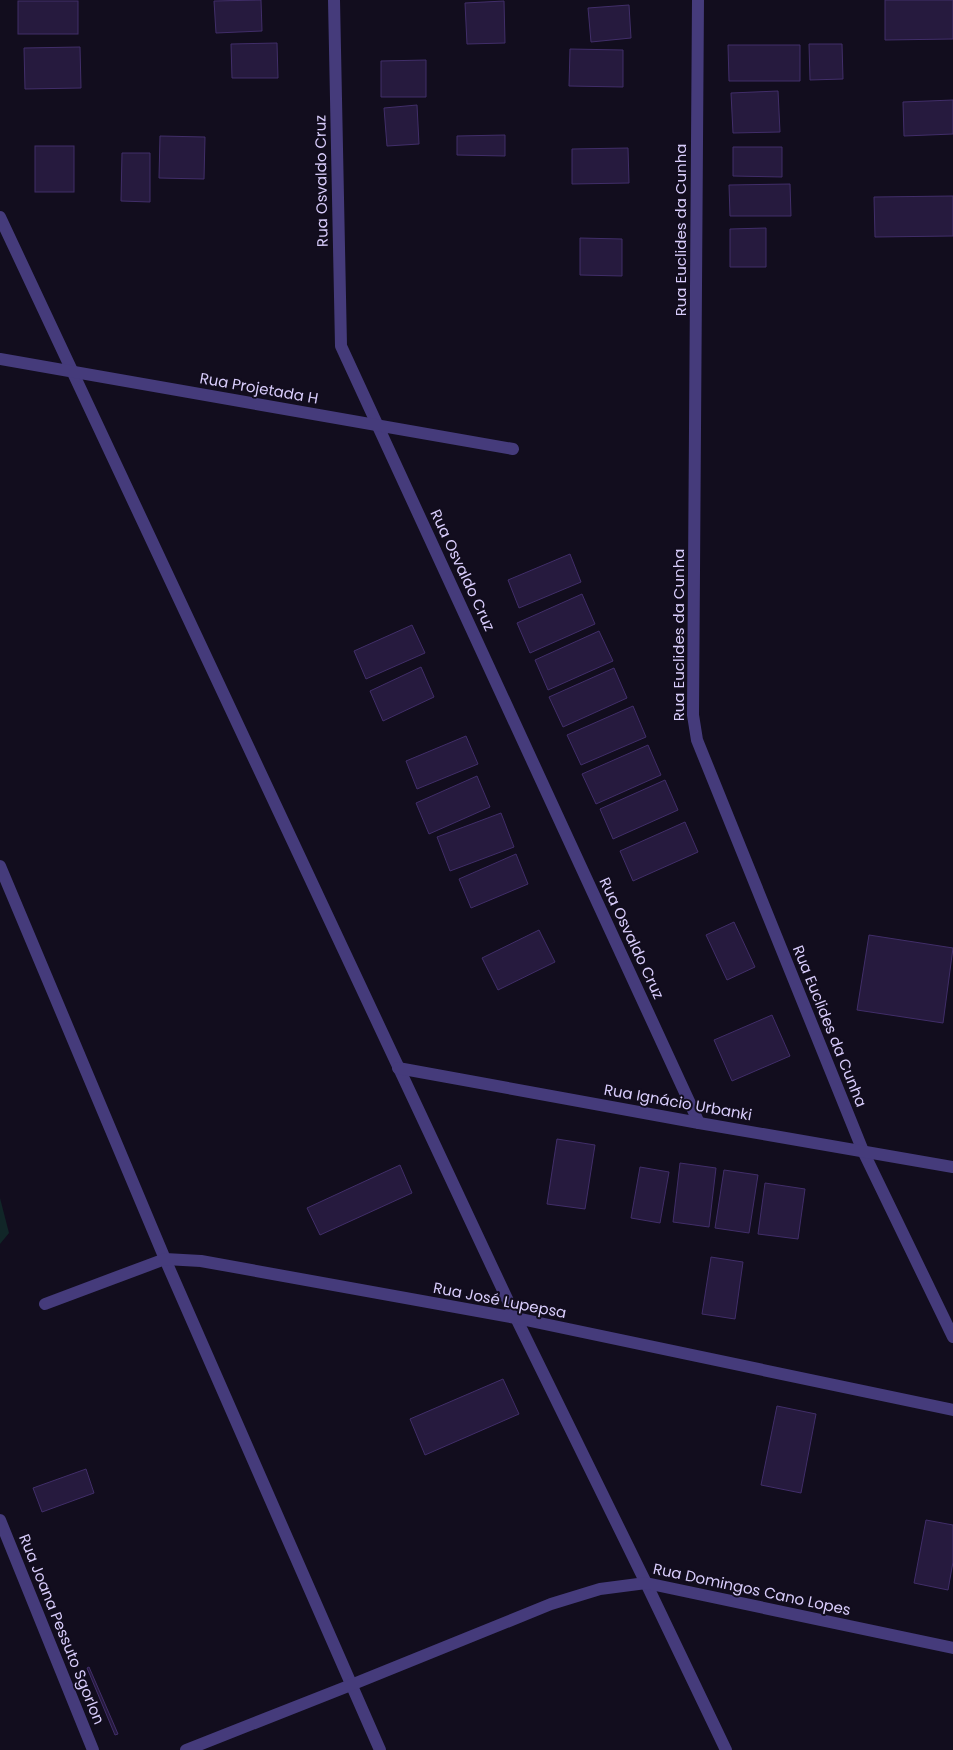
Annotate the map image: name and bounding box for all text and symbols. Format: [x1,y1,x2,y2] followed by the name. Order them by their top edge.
[309,115,333,247] street label: Rua Osvaldo Cruz
[670,144,691,316] street label: Rua Euclides da Cunha
[198,367,320,409] street label: Rua Projetada H
[426,506,500,634] street label: Rua Osvaldo Cruz
[668,549,689,721] street label: Rua Euclides da Cunha
[595,874,669,1002] street label: Rua Osvaldo Cruz
[788,942,872,1110] street label: Rua Euclides da Cunha
[602,1079,754,1125] street label: Rua Ignácio Urbanki
[432,1277,568,1323] street label: Rua José Lupepsa
[14,1531,110,1727] street label: Rua Joana Pessuto Sgorlon
[651,1558,853,1620] street label: Rua Domingos Cano Lopes

